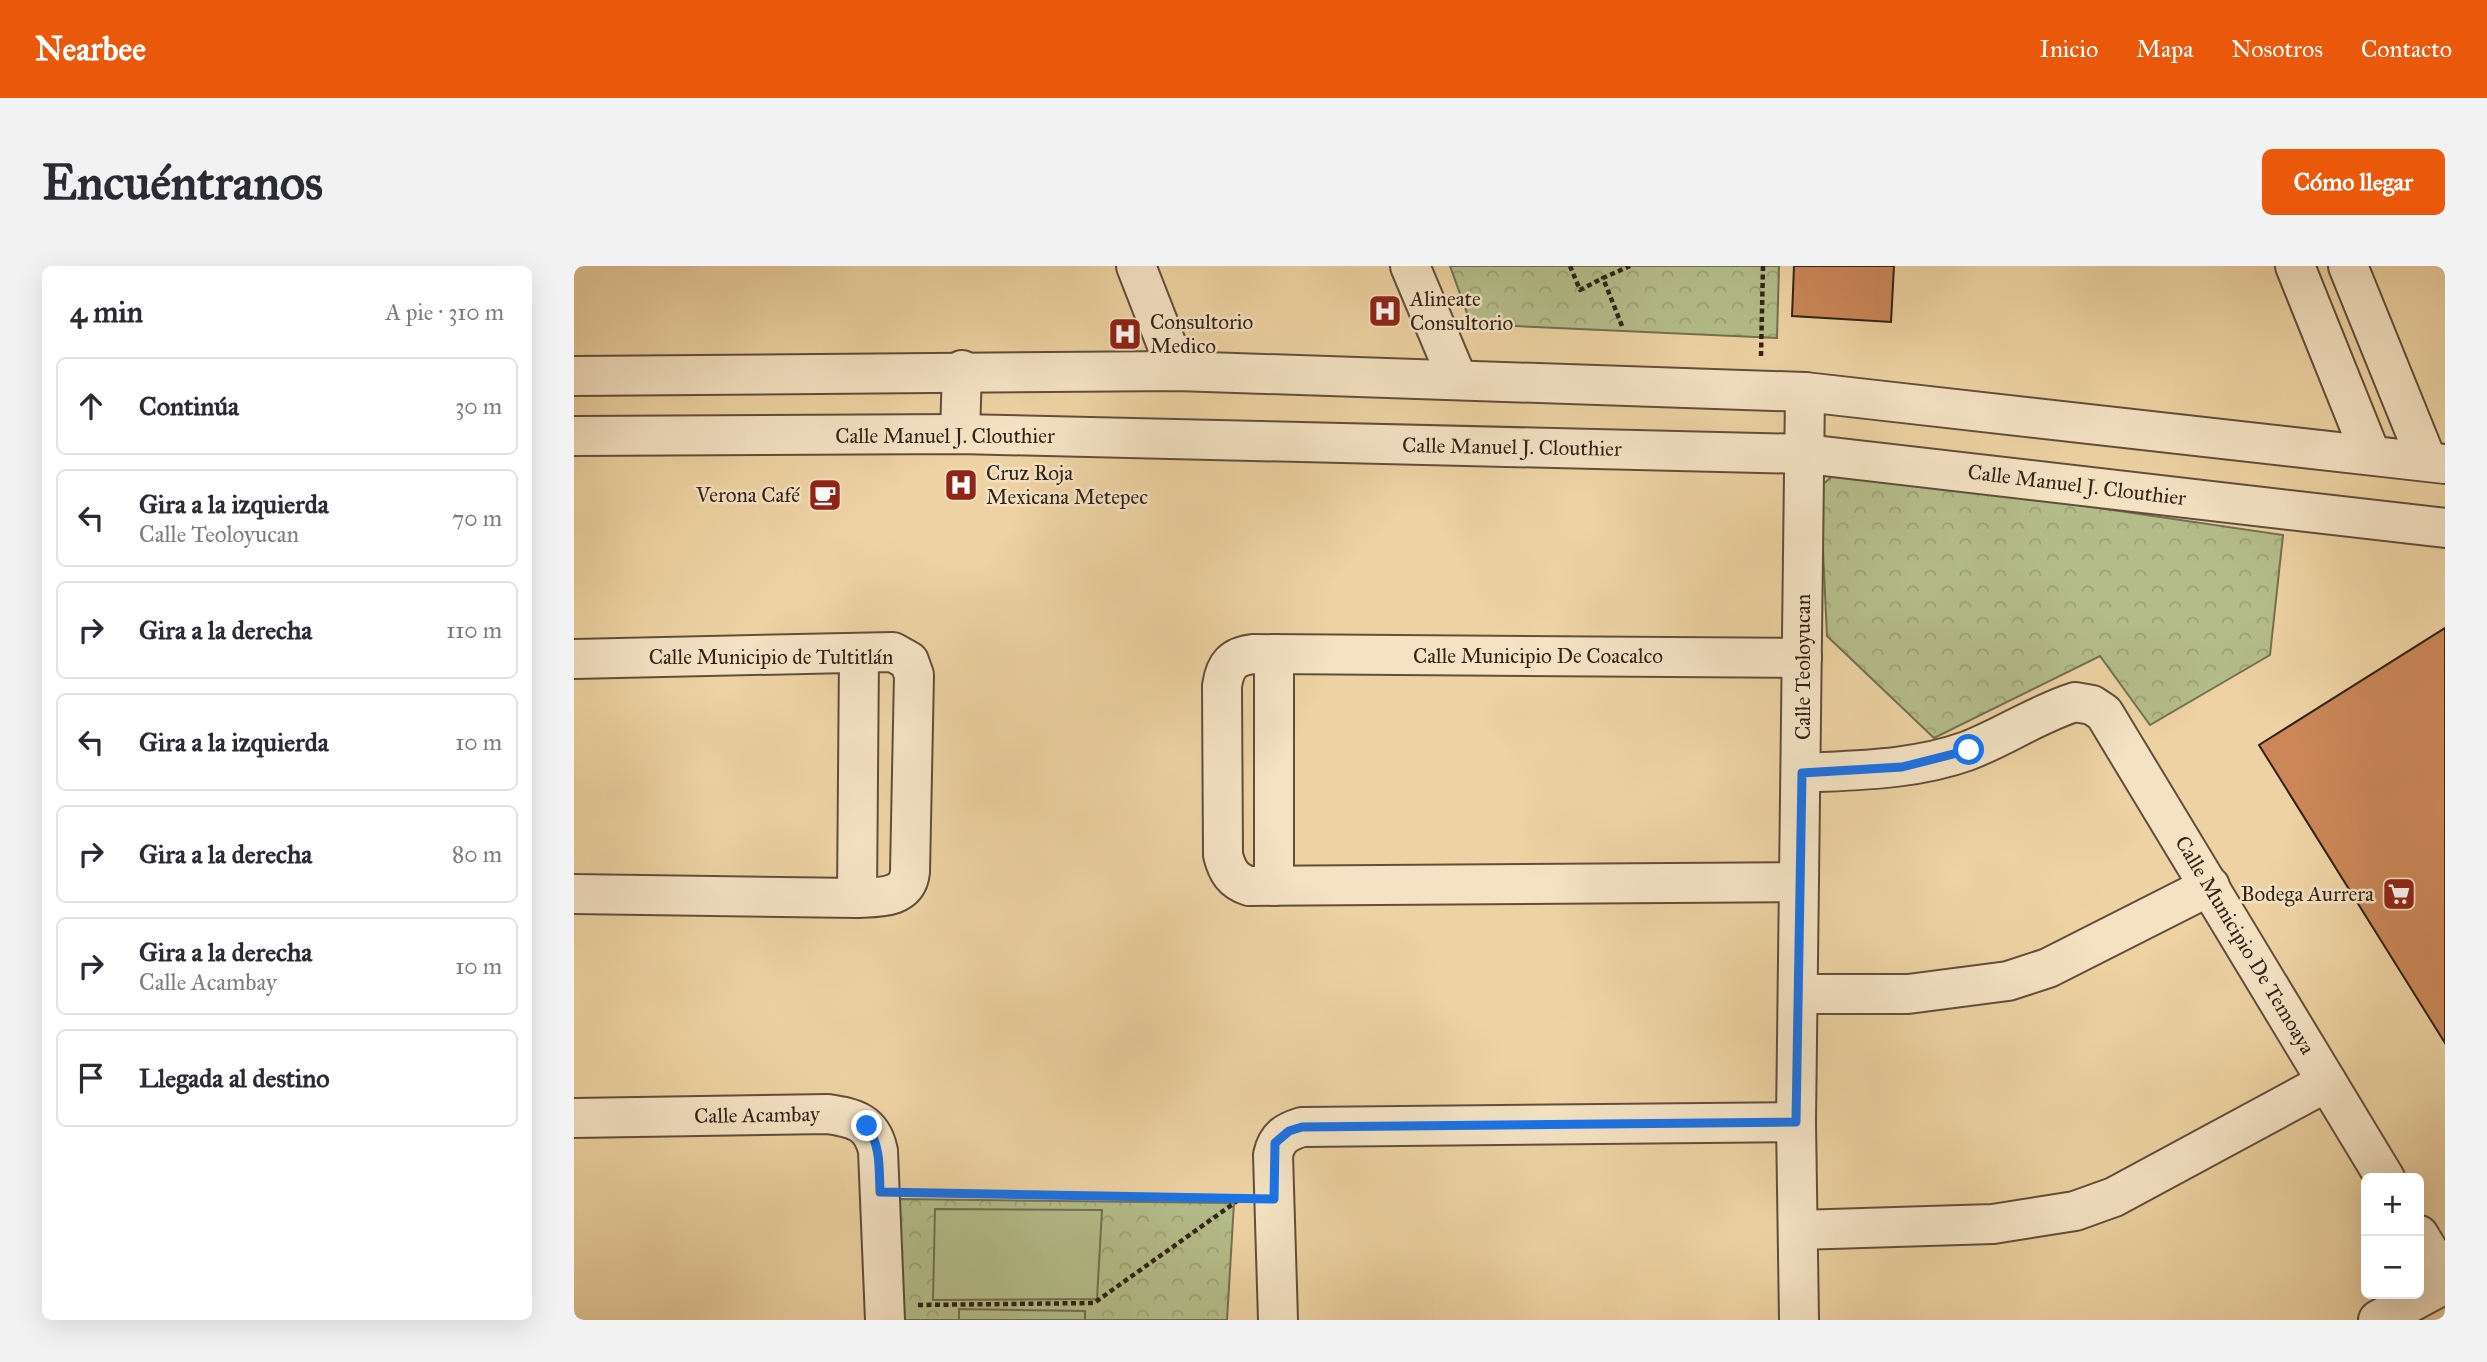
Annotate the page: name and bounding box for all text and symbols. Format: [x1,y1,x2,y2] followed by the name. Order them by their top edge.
[35,29,146,69] text: Nearbee
[2040,34,2098,64] text: Inicio
[2136,34,2193,64] text: Mapa
[2231,34,2323,64] text: Nosotros
[2361,34,2452,64] text: Contacto
[2262,149,2445,215] button: Cómo llegar
[42,153,323,212] text: Encuéntranos
[1409,286,1514,336] place label: Alineate Consultorio
[1366,292,1404,330] hospital icon: Alineate Consultorio
[70,294,143,330] text: 4 min
[385,298,504,326] text: A pie · 310 m
[1150,309,1254,359] place label: Consultorio Medico
[1106,315,1144,353] hospital icon: Consultorio Medico
[72,387,110,425] icon: ahead
[139,390,239,422] text: Continúa
[455,392,502,420] text: 30 m
[835,423,1055,449] street label: Calle Manuel J. Clouthier
[1402,432,1622,462] street label: Calle Manuel J. Clouthier
[1966,459,2188,511] street label: Calle Manuel J. Clouthier
[986,460,1148,510] place label: Cruz Roja Mexicana Metepec
[942,466,980,504] hospital icon: Cruz Roja Mexicana Metepec
[806,476,844,514] cafe icon: Verona Café
[695,482,800,508] place label: Verona Café
[139,488,329,520] text: Gira a la izquierda
[72,499,110,537] icon: left
[452,504,502,532] text: 70 m
[139,520,299,548] text: Calle Teoloyucan
[1790,594,1816,740] street label: Calle Teoloyucan
[72,611,110,649] icon: right
[139,614,312,646] text: Gira a la derecha
[446,616,502,644] text: 110 m
[1413,643,1663,669] street label: Calle Municipio De Coacalco
[649,644,893,670] street label: Calle Municipio de Tultitlán
[72,723,110,761] icon: left
[139,726,329,758] text: Gira a la izquierda
[455,728,502,756] text: 10 m
[1953,734,1984,765] route start
[2169,831,2321,1059] street label: Calle Municipio De Temoaya
[72,835,110,873] icon: right
[139,838,312,870] text: Gira a la derecha
[452,840,502,868] text: 80 m
[2380,875,2418,913] supermarket icon: Bodega Aurrera
[2241,881,2374,907] place label: Bodega Aurrera
[139,936,312,968] text: Gira a la derecha
[72,947,110,985] icon: right
[455,952,502,980] text: 10 m
[139,968,277,996] text: Calle Acambay
[72,1059,110,1097] icon: arrive
[139,1062,330,1094] text: Llegada al destino
[694,1101,821,1129] street label: Calle Acambay
[851,1110,882,1141] route end
[2361,1173,2424,1299] map controls
[2361,1173,2424,1236] button: +
[2361,1236,2424,1299] button: −

